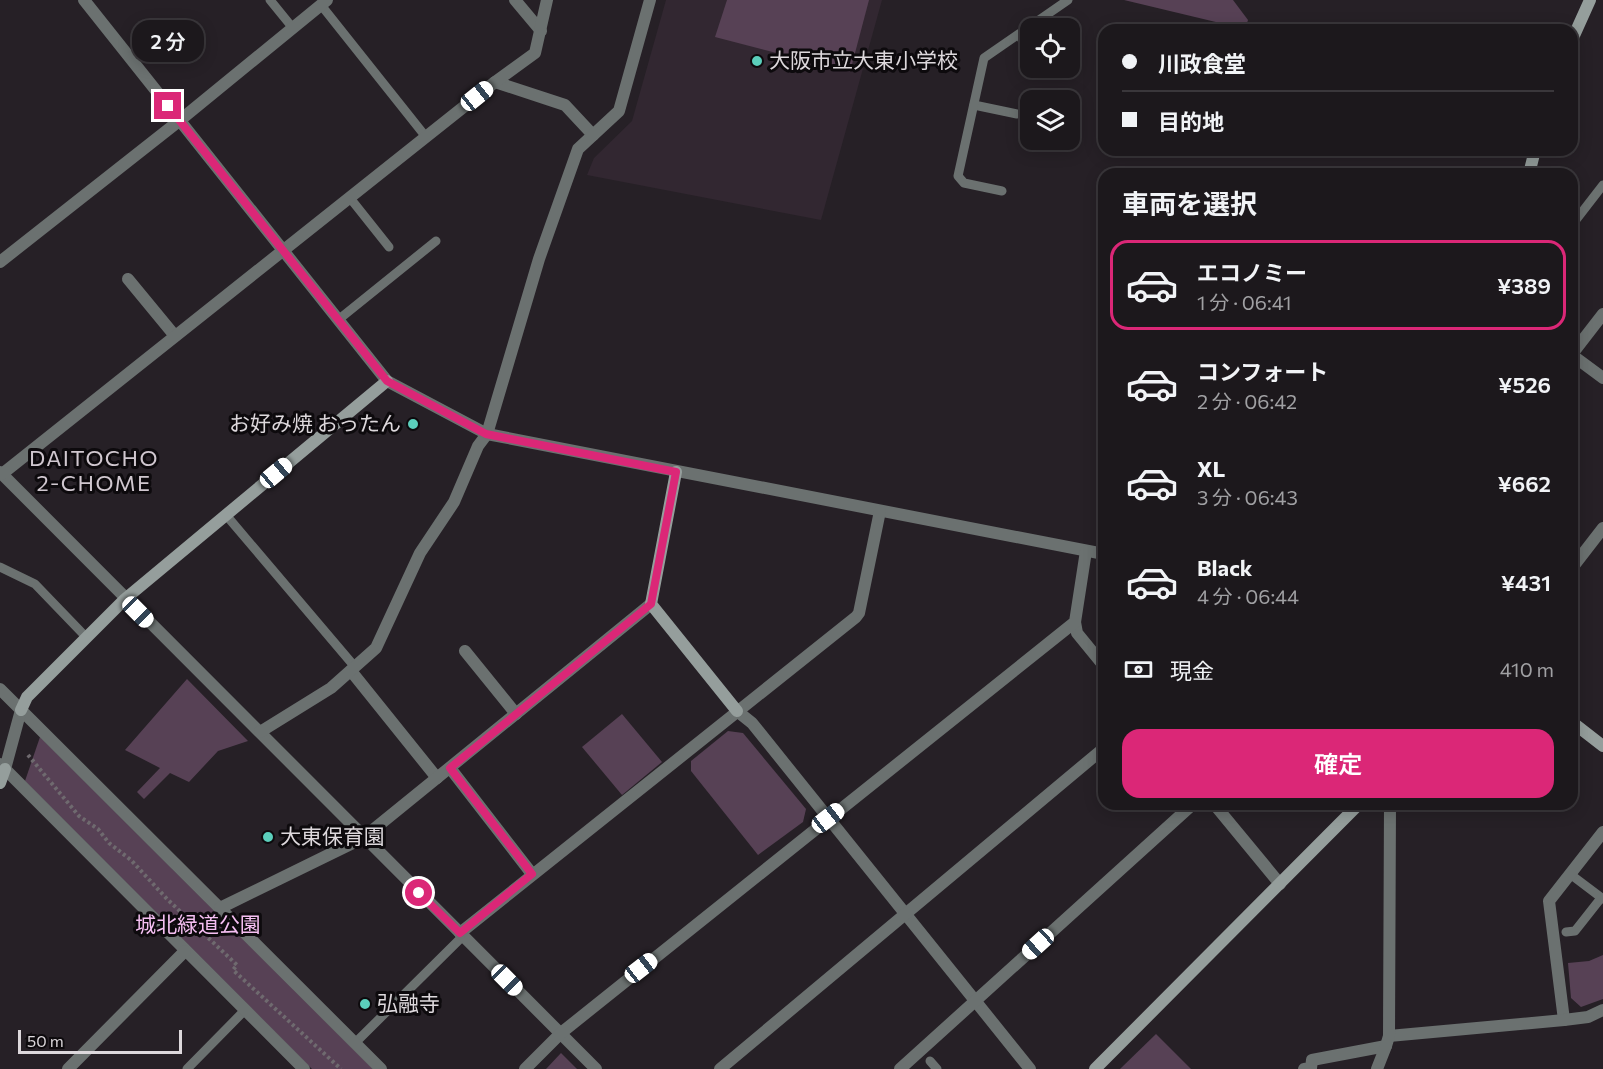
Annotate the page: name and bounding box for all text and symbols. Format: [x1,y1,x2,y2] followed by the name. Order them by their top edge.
[1020,18,1080,150] map controls
[1020,18,1080,78] button: locate
[132,19,204,61] callout: 2 分
[150,29,186,53] text: 2 分
[769,47,958,72] place label: 大阪市立大東小学校
[1158,50,1246,77] text: 川政食堂
[750,54,764,68] marker: 大阪市立大東小学校
[457,78,497,114] car
[1020,90,1080,150] button: layers
[154,92,181,119] route end
[1158,108,1224,135] text: 目的地
[1122,187,1257,220] text: 車両を選択
[1125,258,1179,312] icon: car
[1197,259,1307,286] text: エコノミー
[1497,272,1551,299] text: ¥389
[1197,290,1292,314] text: 1 分 · 06:41
[1125,357,1179,411] icon: car
[1197,358,1328,385] text: コンフォート
[1498,371,1551,398] text: ¥526
[1197,389,1297,413] text: 2 分 · 06:42
[229,410,401,435] place label: お好み焼 おったん
[406,417,420,431] marker: お好み焼 おったん
[29,444,159,496] district label: DAITOCHO 2-CHOME
[256,455,296,491] car
[1197,455,1225,482] text: XL
[1125,456,1179,510] icon: car
[1498,470,1551,497] text: ¥662
[1197,485,1298,509] text: 3 分 · 06:43
[1197,554,1252,581] text: Black
[1125,555,1179,609] icon: car
[1501,569,1551,596] text: ¥431
[1197,584,1299,608] text: 4 分 · 06:44
[119,593,157,631] car
[1122,653,1155,686] icon: cash
[1170,657,1214,684] text: 現金
[1500,657,1554,681] text: 410 m
[1122,729,1554,798] button: 確定
[808,800,848,836] car
[280,823,385,848] place label: 大東保育園
[261,830,275,844] marker: 大東保育園
[405,879,432,906] route start
[135,911,261,936] park label: 城北緑道公園
[1019,925,1057,963] car
[621,950,661,986] car
[488,961,526,999] car
[377,990,440,1015] place label: 弘融寺
[358,997,372,1011] marker: 弘融寺
[18,1027,182,1054] scale bar
[27,1031,64,1050] text: 50 m

